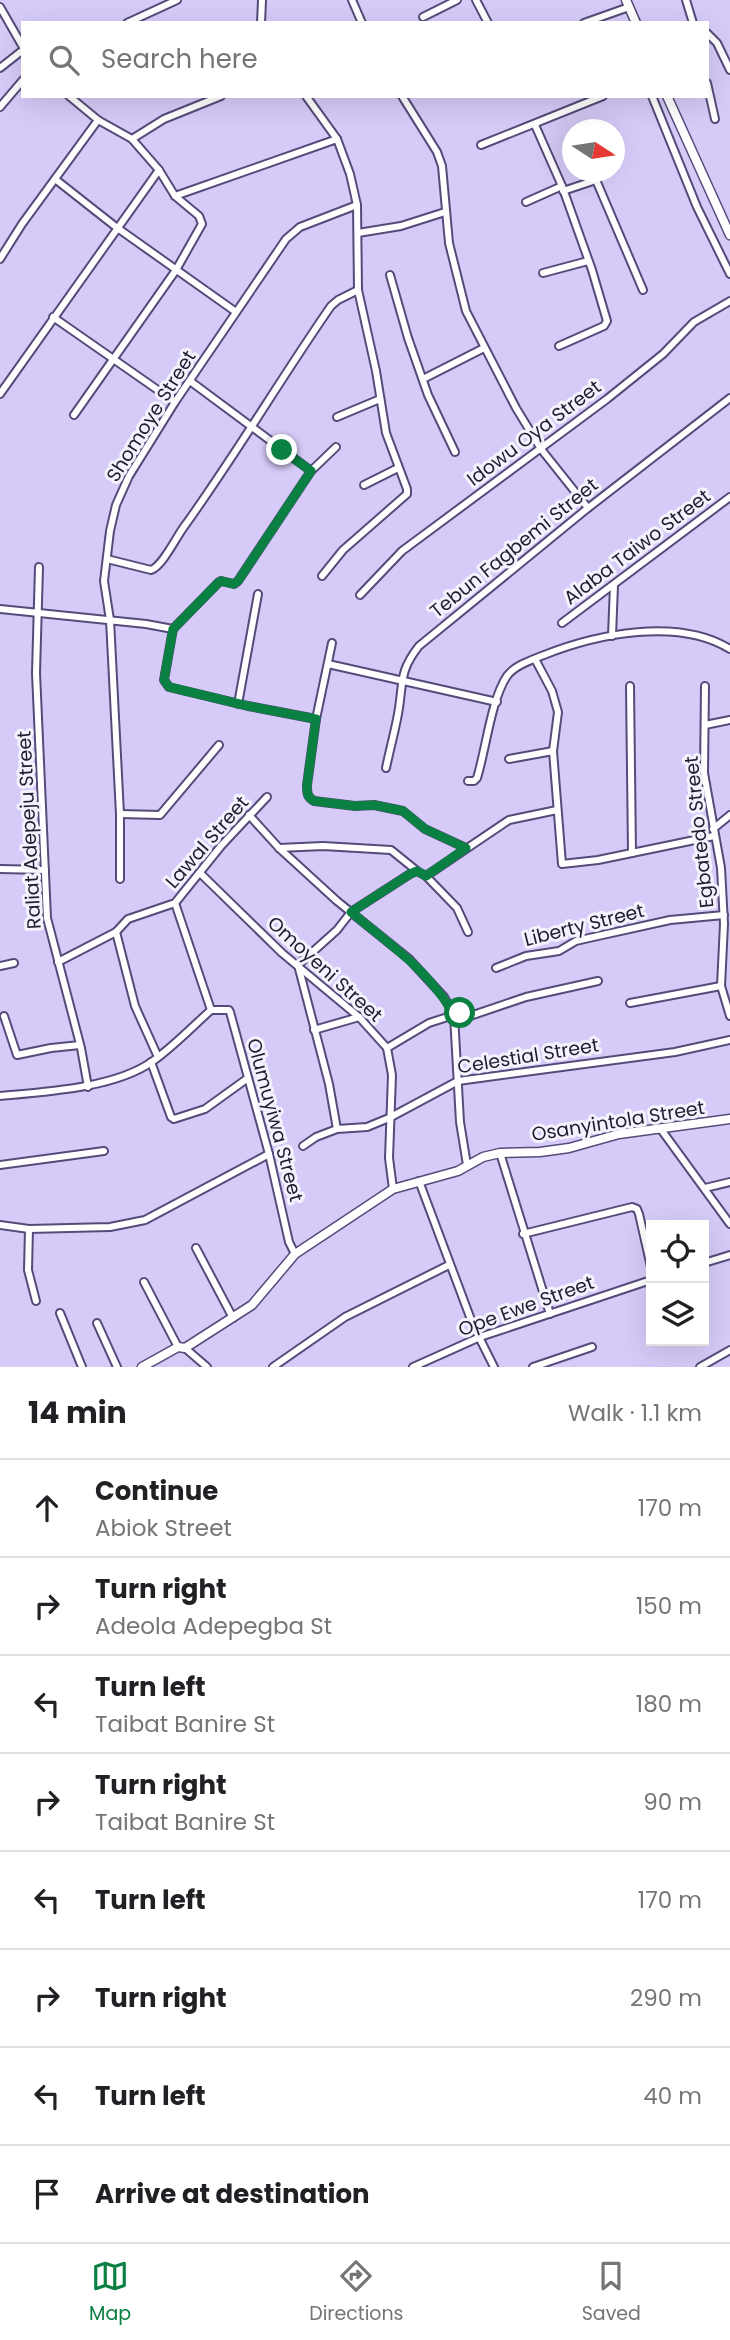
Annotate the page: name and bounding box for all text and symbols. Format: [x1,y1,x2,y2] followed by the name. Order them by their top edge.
[21,21,709,98] search box
[45,41,83,79] icon: search
[101,41,258,77] text: Search here
[562,119,625,182] north arrow
[100,345,202,487] street label: Shomoye Street
[461,374,607,492] street label: Idowu Oya Street
[266,434,297,465] route end
[424,472,604,624] street label: Tebun Fagbemi Street
[558,483,716,611] street label: Alaba Taiwo Street
[10,730,48,930] street label: Raliat Adepeju Street
[678,755,720,909] street label: Egbatedo Street
[159,790,255,894] street label: Lawal Street
[521,897,647,953] street label: Liberty Street
[261,910,389,1028] street label: Omoyeni Street
[444,997,475,1028] route start
[455,1031,601,1080] street label: Celestial Street
[240,1035,310,1205] street label: Olumuyiwa Street
[530,1094,706,1148] street label: Osanyintola Street
[646,1220,709,1346] map controls
[646,1220,709,1283] button: locate
[454,1269,598,1343] street label: Ope Ewe Street
[646,1283,709,1346] button: layers
[28,1391,127,1434] text: 14 min
[568,1397,702,1429] text: Walk · 1.1 km
[95,1473,218,1509] text: Continue
[28,1489,66,1527] icon: ahead
[638,1492,702,1524] text: 170 m
[95,1512,232,1544] text: Abiok Street
[95,1571,227,1607] text: Turn right
[28,1587,66,1625] icon: right
[636,1590,702,1622] text: 150 m
[95,1610,332,1642] text: Adeola Adepegba St
[95,1669,206,1705] text: Turn left
[28,1685,66,1723] icon: left
[636,1688,702,1720] text: 180 m
[95,1708,275,1740] text: Taibat Banire St
[95,1767,227,1803] text: Turn right
[28,1783,66,1821] icon: right
[643,1786,702,1818] text: 90 m
[95,1806,275,1838] text: Taibat Banire St
[28,1881,66,1919] icon: left
[95,1882,206,1918] text: Turn left
[638,1884,702,1916] text: 170 m
[28,1979,66,2017] icon: right
[95,1980,227,2016] text: Turn right
[630,1982,702,2014] text: 290 m
[28,2077,66,2115] icon: left
[95,2078,206,2114] text: Turn left
[643,2080,702,2112] text: 40 m
[28,2175,66,2213] icon: arrive
[95,2176,370,2212] text: Arrive at destination
[89,2257,131,2328] tab: Map
[309,2257,404,2328] tab: Directions
[582,2257,641,2328] tab: Saved

